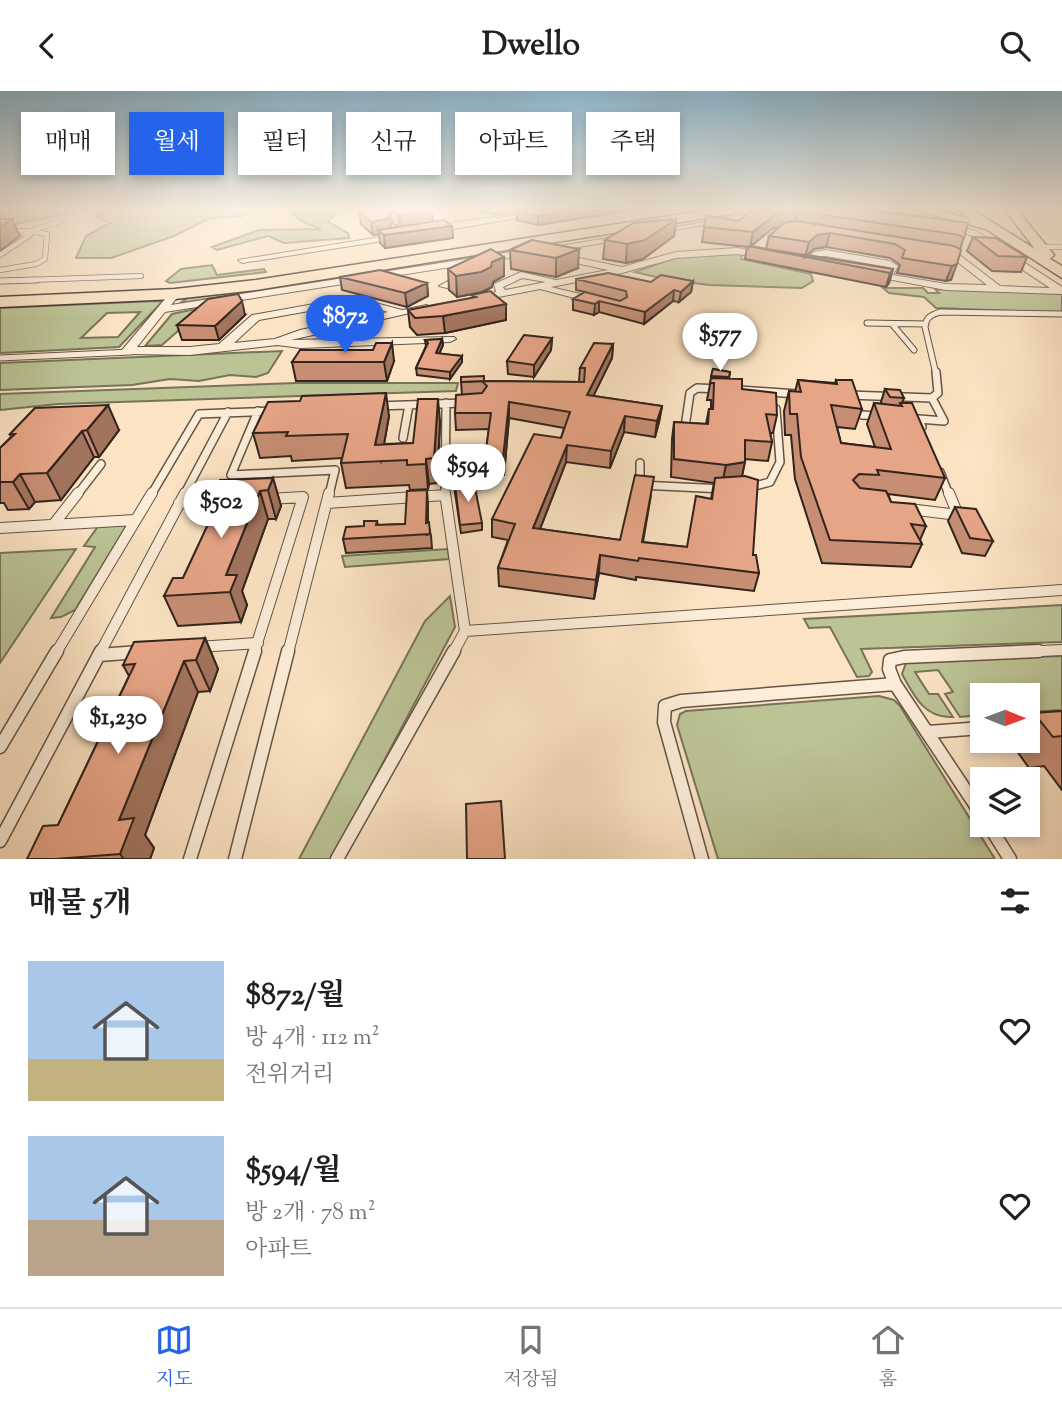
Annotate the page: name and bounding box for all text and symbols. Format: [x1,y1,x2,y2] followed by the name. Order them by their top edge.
[482,23,580,69] text: Dwello
[28,27,66,65] icon: back
[996,27,1034,65] icon: search
[21,112,115,175] chip: 매매
[129,112,224,175] chip: 월세
[238,112,332,175] chip: 필터
[346,112,441,175] chip: 신규
[455,112,572,175] chip: 아파트
[586,112,680,175] chip: 주택
[304,295,386,355] pin: $872
[322,301,368,334] text: $872
[679,313,761,373] pin: $577
[698,319,742,352] text: $577
[427,445,509,504] pin: $594
[447,450,489,483] text: $594
[180,481,262,540] pin: $502
[200,486,242,519] text: $502
[970,683,1040,753] north arrow
[970,683,1040,837] map controls
[61,697,175,756] pin: $1,230
[89,702,147,735] text: $1,230
[970,767,1040,837] button: layers
[996,882,1034,920] icon: filters
[28,883,132,926] text: 매물 5개
[245,975,345,1018] text: $872/월
[84,989,168,1073] icon: home
[996,1012,1034,1050] icon: heart
[245,1022,380,1055] text: 방 4개 · 112 m²
[245,1059,334,1092] text: 전위거리
[245,1150,342,1193] text: $594/월
[84,1164,168,1248] icon: home
[996,1187,1034,1225] icon: heart
[245,1197,375,1230] text: 방 2개 · 78 m²
[245,1234,312,1267] text: 아파트
[155,1321,193,1394] tab: 지도
[503,1321,559,1394] tab: 저장됨
[869,1321,907,1394] tab: 홈

